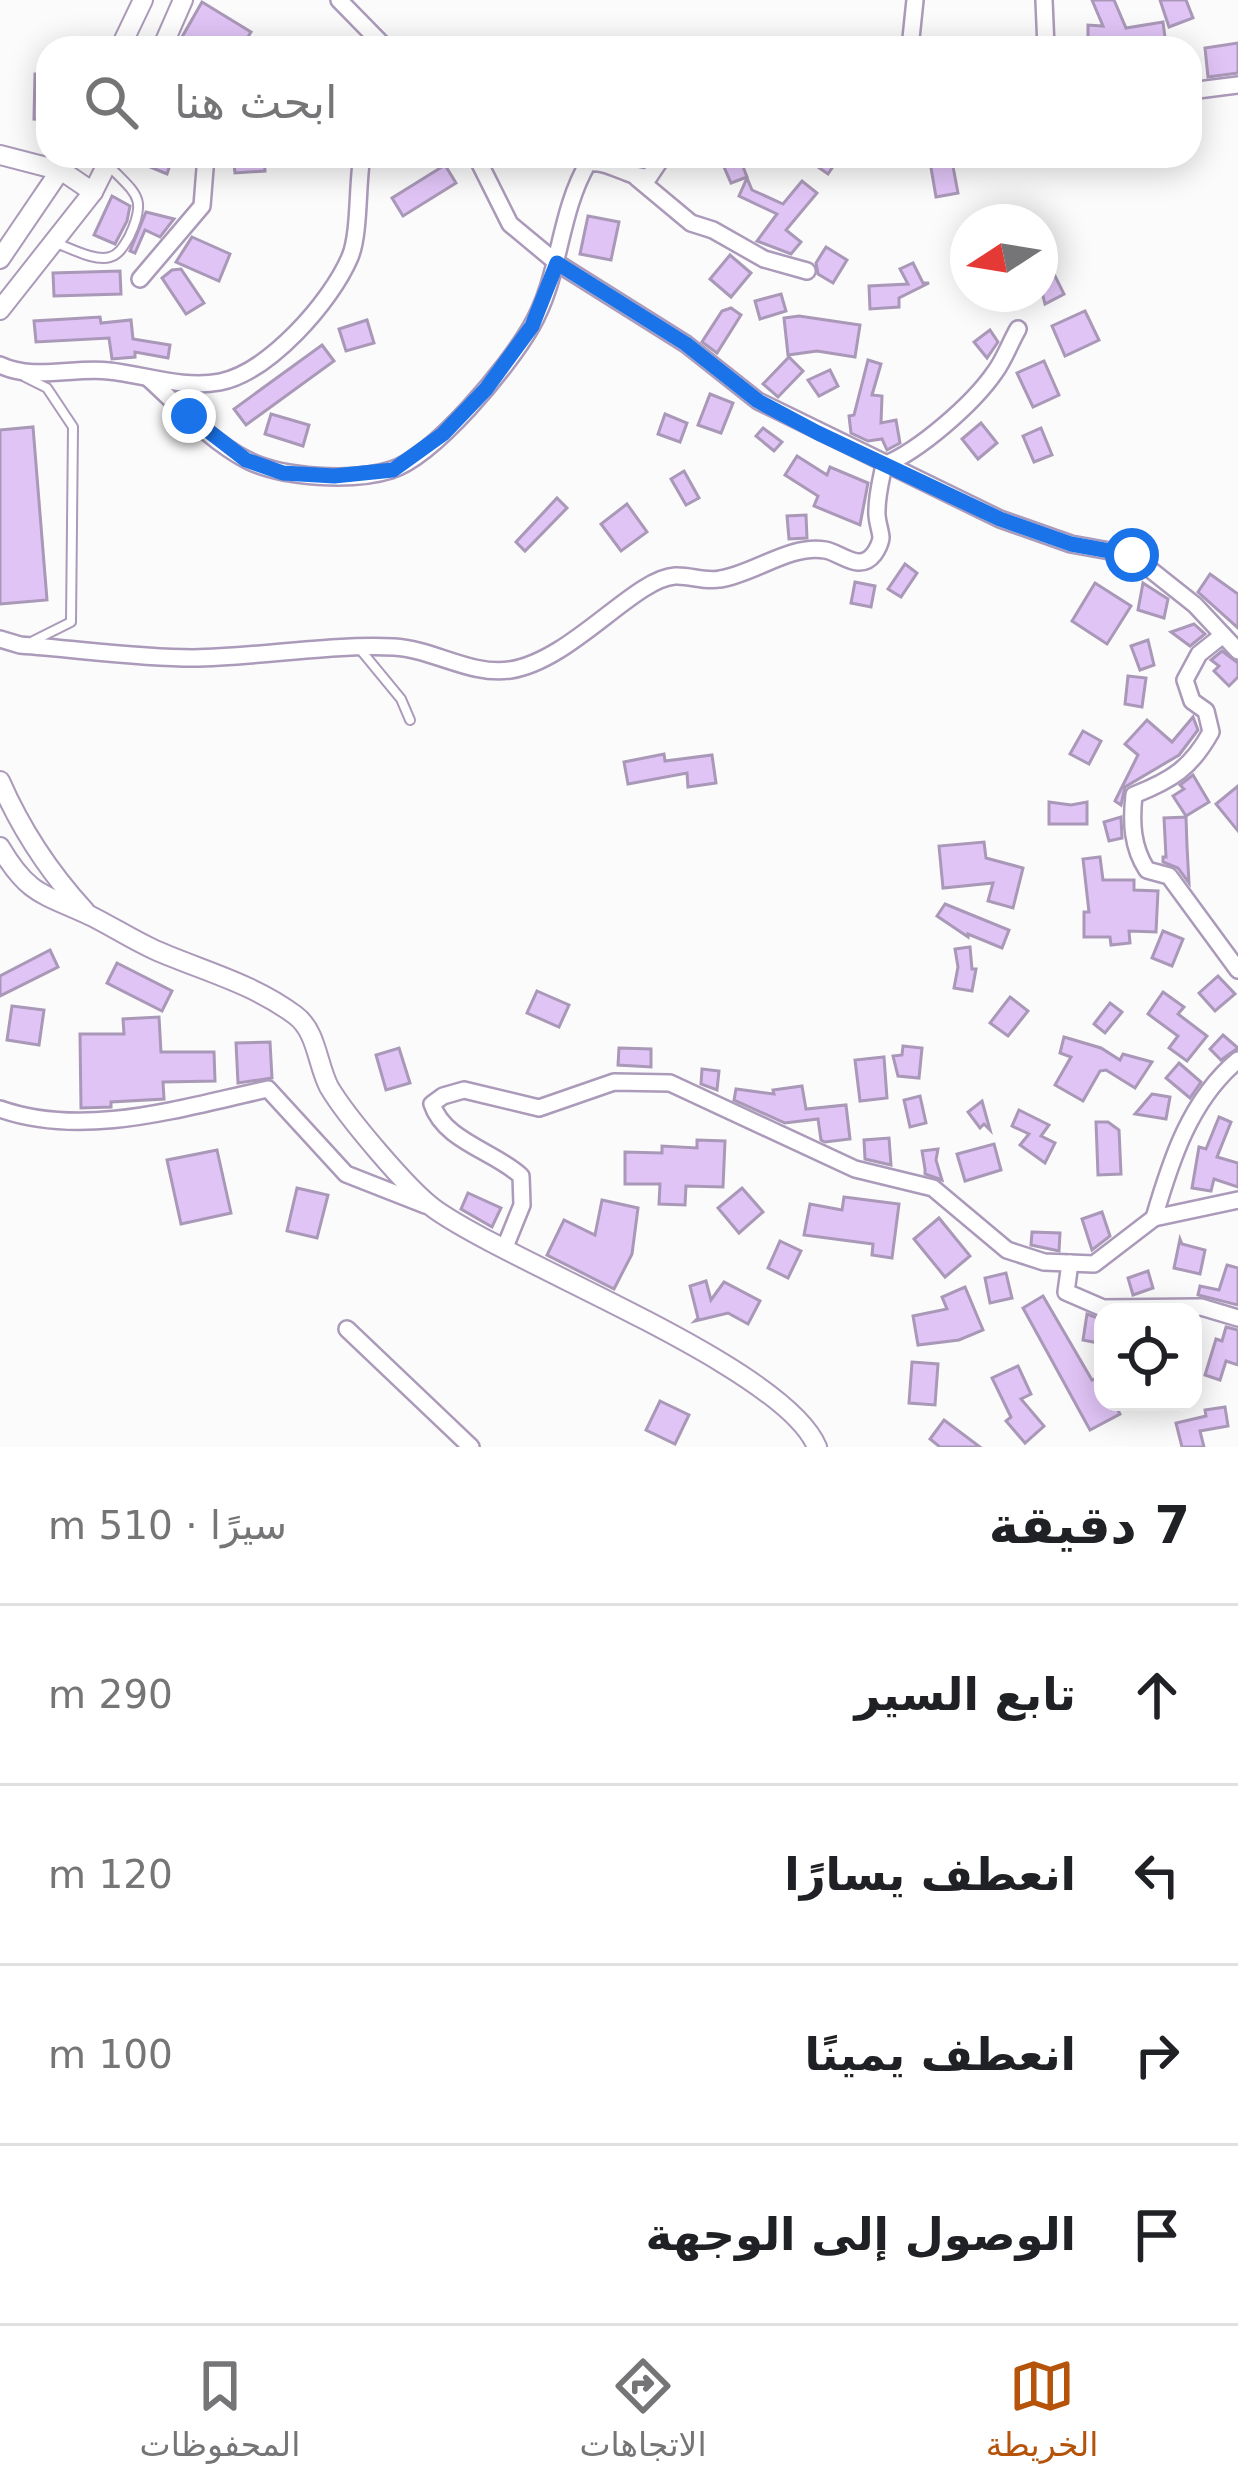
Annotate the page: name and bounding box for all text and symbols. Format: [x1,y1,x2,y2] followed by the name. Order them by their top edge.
[36,36,1202,168] search box
[78,69,144,135] icon: search
[174,76,338,129] text: ابحث هنا
[950,204,1058,312] north arrow
[162,389,216,443] route end
[1105,528,1159,582] route start
[1094,1303,1202,1411] map controls
[1094,1303,1202,1411] button: locate
[989,1496,1190,1555] text: 7 دقيقة
[48,1503,287,1548] text: سيرًا · 510 m
[1124,1662,1190,1728] icon: ahead
[854,1668,1076,1721] text: تابع السير
[48,1672,173,1717] text: 290 m
[1124,1842,1190,1908] icon: left
[784,1848,1076,1901] text: انعطف يسارًا
[48,1852,173,1897] text: 120 m
[1124,2022,1190,2088] icon: right
[804,2028,1076,2081] text: انعطف يمينًا
[48,2032,173,2077] text: 100 m
[1124,2202,1190,2268] icon: arrive
[646,2208,1076,2261] text: الوصول إلى الوجهة
[140,2353,300,2464] tab: المحفوظات
[580,2353,707,2464] tab: الاتجاهات
[986,2353,1098,2464] tab: الخريطة

